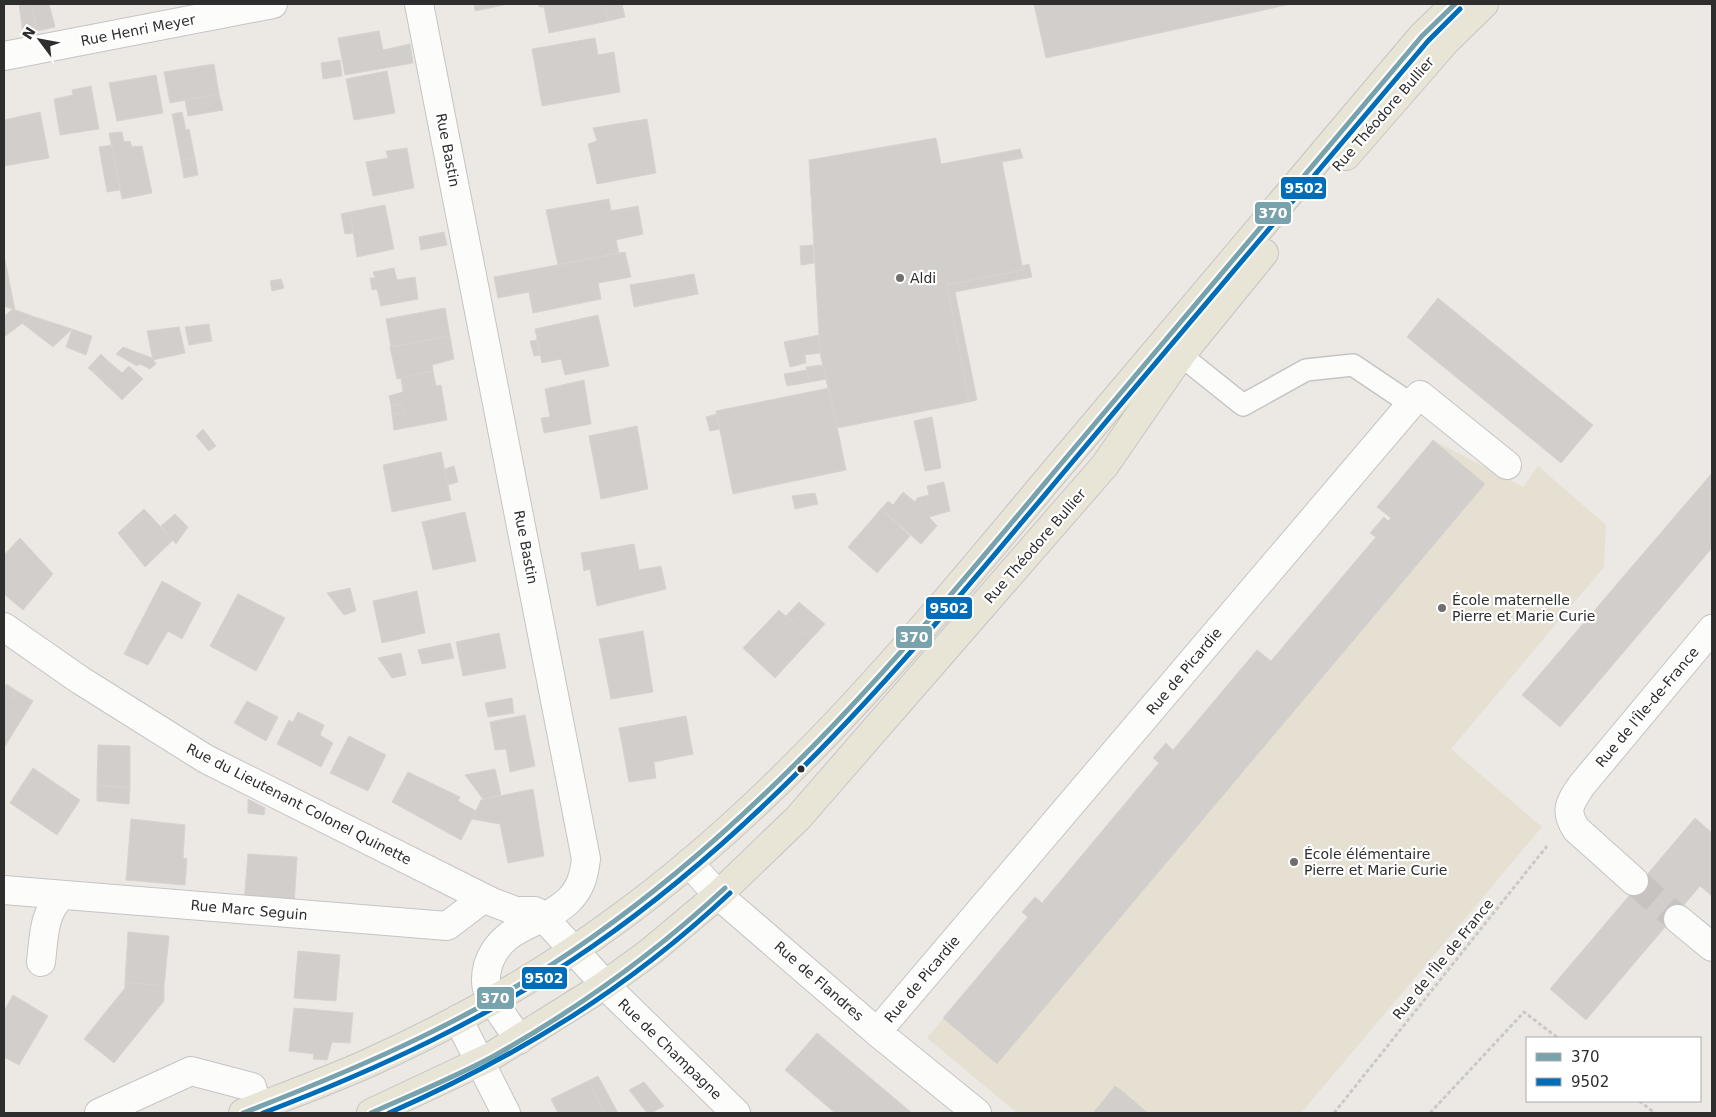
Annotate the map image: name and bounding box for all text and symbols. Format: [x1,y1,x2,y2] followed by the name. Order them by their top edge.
[79,11,197,49] street label: Rue Henri Meyer
[15,15,65,65] north arrow
[19,24,39,42] text: N
[1329,53,1437,174] street label: Rue Théodore Bullier
[433,112,463,188] street label: Rue Bastin
[1280,176,1327,200] line badge: 9502
[1285,180,1323,196] text: 9502
[1254,201,1292,225] line badge: 370
[1258,205,1288,221] text: 370
[910,270,936,286] place label: Aldi
[894,272,906,284] marker: Aldi
[981,485,1089,606] street label: Rue Théodore Bullier
[511,509,541,585] street label: Rue Bastin
[1452,592,1596,624] place label: École maternelle Pierre et Marie Curie
[925,596,973,620] line badge: 9502
[930,600,968,616] text: 9502
[1436,602,1448,614] marker: École maternelle Pierre et Marie Curie
[1143,624,1225,718] street label: Rue de Picardie
[895,625,933,649] line badge: 370
[899,629,929,645] text: 370
[1591,643,1702,770] street label: Rue de l'Île-de-France
[184,740,414,868] street label: Rue du Lieutenant Colonel Quinette
[796,764,806,774] unlabelled marker
[1304,846,1448,878] place label: École élémentaire Pierre et Marie Curie
[1288,856,1300,868] marker: École élémentaire Pierre et Marie Curie
[1389,895,1497,1022] street label: Rue de l'Île de France
[190,897,308,923] street label: Rue Marc Seguin
[881,932,963,1026] street label: Rue de Picardie
[771,938,867,1024] street label: Rue de Flandres
[521,966,568,990] line badge: 9502
[525,970,563,986] text: 9502
[476,986,515,1010] line badge: 370
[480,990,510,1006] text: 370
[615,995,725,1103] street label: Rue de Champagne
[1526,1037,1701,1102] legend
[1571,1048,1600,1066] text: 370
[1571,1073,1609,1091] text: 9502

